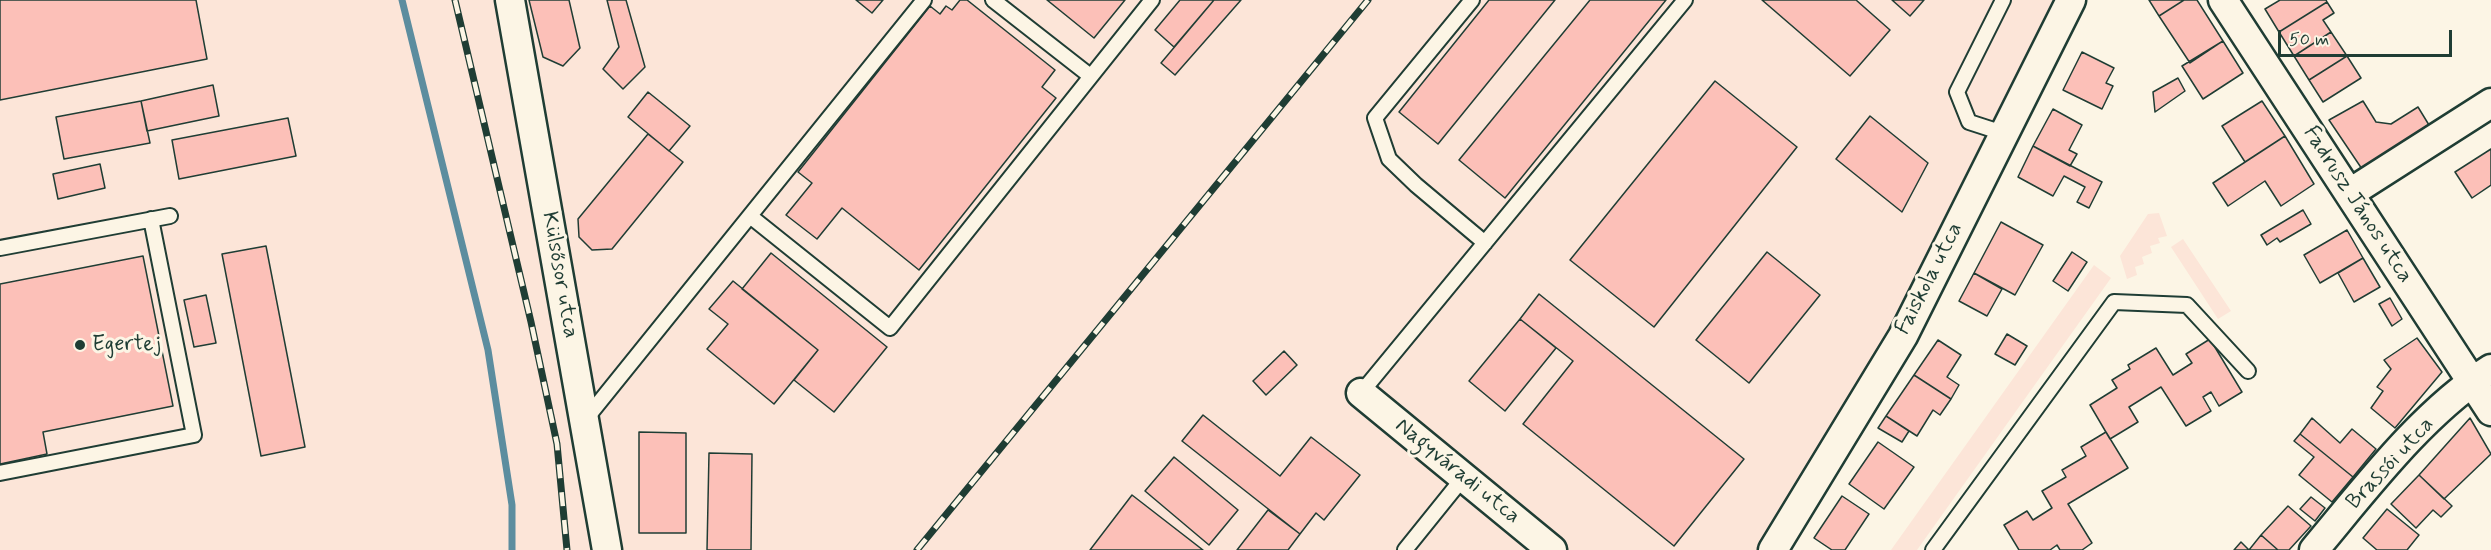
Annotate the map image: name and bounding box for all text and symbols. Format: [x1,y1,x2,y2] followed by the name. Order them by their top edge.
[2281,18,2455,56] scale bar
[2289,28,2329,52] text: 50 m
[2296,122,2418,288] street label: Fadrusz János utca
[535,210,583,340] street label: Külsősor utca
[1890,219,1970,339] street label: Faiskola utca
[92,332,161,358] place label: Egertej
[73,338,87,352] marker: Egertej
[2342,412,2440,516] street label: Brassói utca
[1389,413,1525,531] street label: Nagyváradi utca

